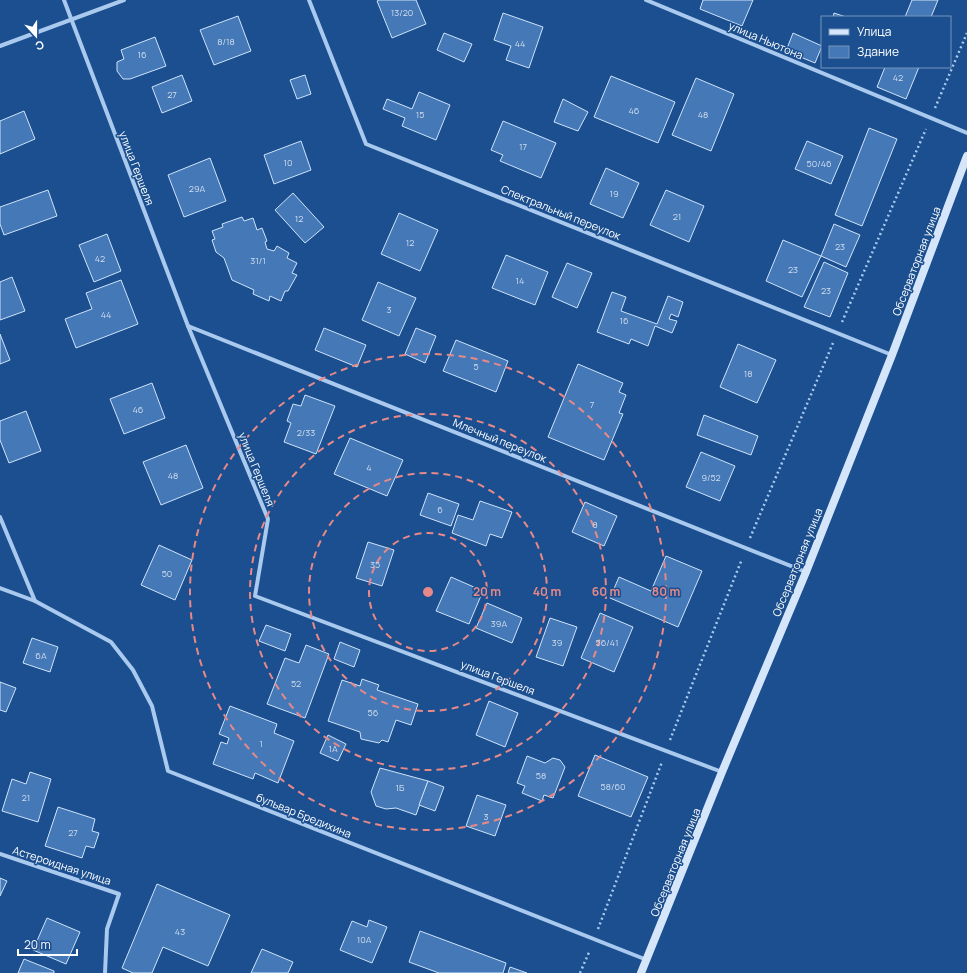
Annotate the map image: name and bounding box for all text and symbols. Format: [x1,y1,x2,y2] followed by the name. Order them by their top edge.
[391,6,413,19] house number: 13/20
[16,16,56,56] north arrow
[821,16,951,68] legend
[726,18,806,62] street label: улица Ньютона
[857,23,891,40] text: Улица
[217,35,235,48] house number: 8/18
[33,37,46,54] text: С
[515,37,525,50] house number: 44
[857,43,899,60] text: Здание
[137,48,147,61] house number: 16
[893,71,903,84] house number: 42
[167,88,177,101] house number: 27
[629,104,640,117] house number: 46
[416,108,424,121] house number: 15
[698,108,708,121] house number: 48
[116,129,158,207] street label: улица Гершеля
[519,140,527,153] house number: 17
[284,156,293,169] house number: 10
[806,157,832,170] house number: 50/46
[499,181,624,243] street label: Спектральный переулок
[189,182,206,195] house number: 29А
[609,187,619,200] house number: 19
[888,204,944,318] street label: Обсерваторная улица
[673,210,681,223] house number: 21
[295,212,303,225] house number: 12
[406,236,414,249] house number: 12
[835,240,845,253] house number: 23
[95,252,105,265] house number: 42
[250,254,266,267] house number: 31/1
[788,263,798,276] house number: 23
[516,274,524,287] house number: 14
[821,284,831,297] house number: 23
[387,303,392,316] house number: 3
[101,308,111,321] house number: 44
[619,314,629,327] house number: 16
[473,360,479,373] house number: 5
[744,367,752,380] house number: 18
[590,398,595,411] house number: 7
[133,403,144,416] house number: 46
[451,414,550,466] street label: Млечный переулок
[297,426,315,439] house number: 2/33
[235,430,279,508] street label: улица Гершеля
[366,461,372,474] house number: 4
[168,469,178,482] house number: 48
[701,471,721,484] house number: 9/52
[437,503,443,516] house number: 6
[768,505,826,619] street label: Обсерваторная улица
[592,518,598,531] house number: 8
[370,558,380,571] house number: 35
[162,567,172,580] house number: 50
[473,583,501,600] text: 20 m
[533,583,561,600] text: 40 m
[592,583,620,600] text: 60 m
[652,583,680,600] text: 80 m
[421,585,435,599] centre of rings
[491,617,507,630] house number: 39А
[552,636,562,649] house number: 39
[595,636,619,649] house number: 56/41
[35,649,47,662] house number: 6А
[459,656,537,698] street label: улица Гершеля
[291,677,301,690] house number: 52
[368,706,379,719] house number: 56
[259,737,263,750] house number: 1
[328,742,338,755] house number: 1А
[536,769,546,782] house number: 58
[601,780,625,793] house number: 58/60
[396,781,405,794] house number: 1Б
[254,789,354,841] street label: бульвар Бредихина
[22,791,30,804] house number: 21
[646,805,704,919] street label: Обсерваторная улица
[484,810,489,823] house number: 3
[68,826,78,839] house number: 27
[11,842,113,888] street label: Астероидная улица
[175,925,185,938] house number: 43
[18,931,77,957] scale bar
[357,933,372,946] house number: 10А
[24,936,51,953] text: 20 m

